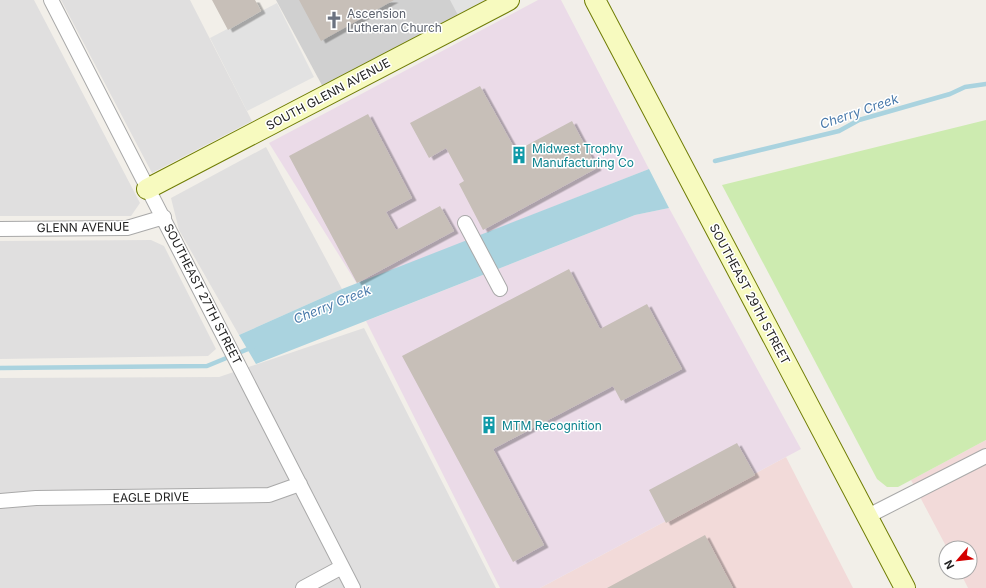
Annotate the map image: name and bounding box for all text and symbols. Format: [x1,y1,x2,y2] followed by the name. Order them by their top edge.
[347,6,442,35] place label: Ascension Lutheran Church
[324,10,344,30] church icon: Ascension Lutheran Church
[263,55,393,133] street label: SOUTH GLENN AVENUE
[818,90,901,132] water label: Cherry Creek
[532,141,634,170] place label: Midwest Trophy Manufacturing Co
[509,145,529,165] building icon: Midwest Trophy Manufacturing Co
[37,219,129,235] street label: GLENN AVENUE
[161,221,245,367] street label: SOUTHEAST 27TH STREET
[707,221,794,367] street label: SOUTHEAST 29TH STREET
[291,281,374,327] water label: Cherry Creek
[479,415,499,435] building icon: MTM Recognition
[502,418,602,433] place label: MTM Recognition
[113,489,189,505] street label: EAGLE DRIVE
[938,540,978,580] north arrow
[941,558,957,572] text: N

